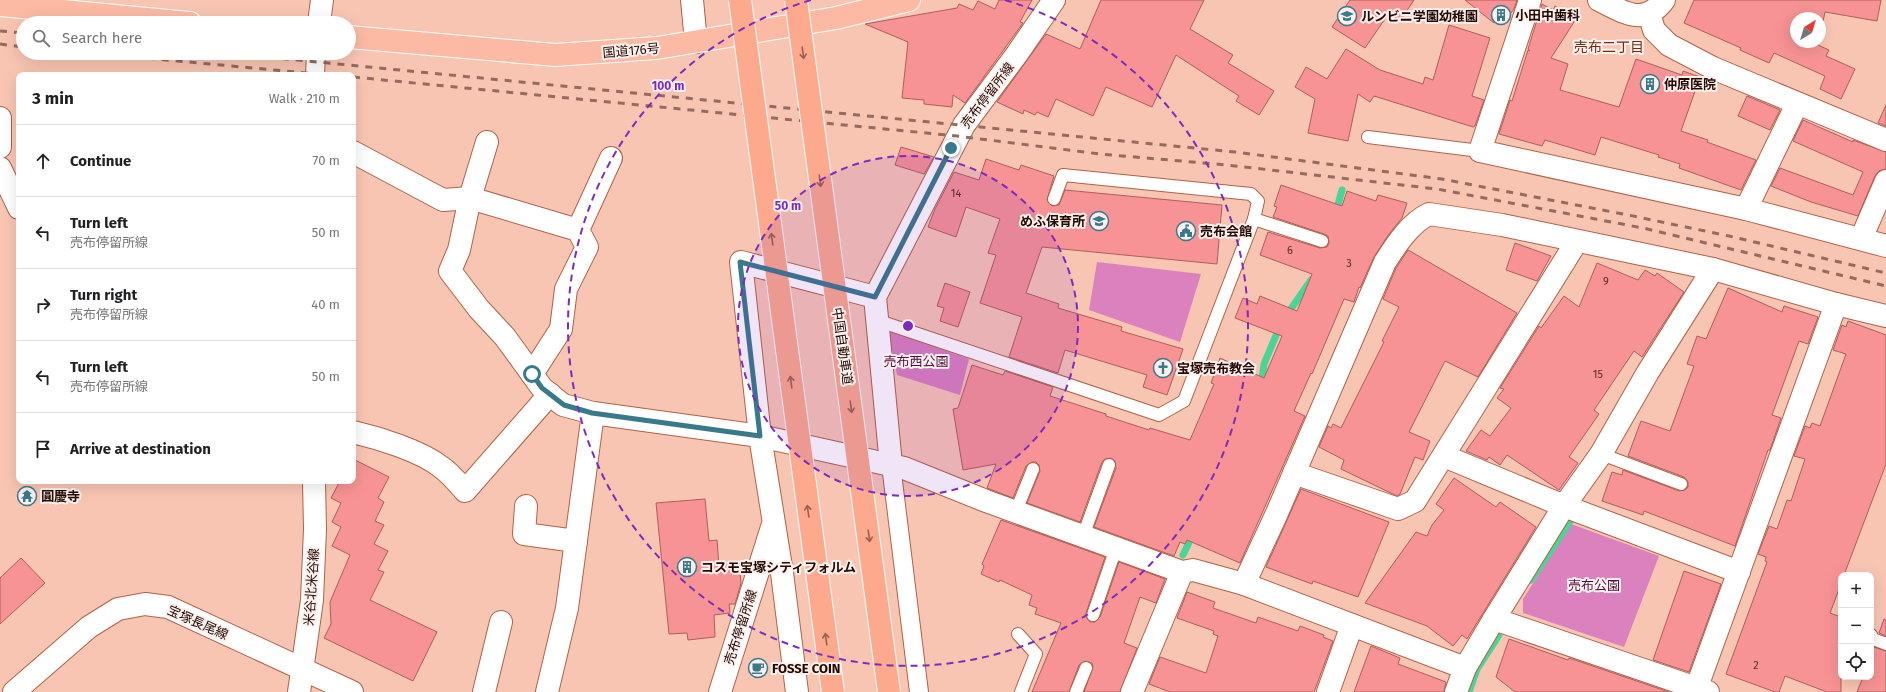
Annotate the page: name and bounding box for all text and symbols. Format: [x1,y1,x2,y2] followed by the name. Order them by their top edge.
[1490,4,1512,26] building icon: 小田中歯科
[1336,5,1358,27] school or university icon: ルンビニ学園幼稚園
[1515,8,1580,23] place label: 小田中歯科
[1361,9,1478,24] place label: ルンビニ学園幼稚園
[1790,12,1826,48] north arrow
[16,16,356,60] search box
[30,27,52,49] icon: search
[62,29,142,47] text: Search here
[1574,39,1644,56] district label: 売布二丁目
[602,41,660,60] street label: 国道176号
[799,46,807,59] one-way arrow
[958,60,1017,131] street label: 売布停留所線
[1639,73,1661,95] building icon: 仲原医院
[1664,77,1716,92] place label: 仲原医院
[652,79,684,93] text: 100 m
[32,88,74,109] text: 3 min
[269,91,340,106] text: Walk · 210 m
[942,139,960,157] route end
[32,150,54,172] icon: ahead
[70,152,131,170] text: Continue
[313,153,340,168] text: 70 m
[817,174,824,187] one-way arrow
[951,187,961,200] house number: 14
[775,199,801,213] text: 50 m
[1088,210,1110,232] school or university icon: めふ保育所
[70,214,128,232] text: Turn left
[1020,214,1085,229] place label: めふ保育所
[1175,220,1197,242] public building icon: 売布会館
[32,222,54,244] icon: left
[1200,224,1252,239] place label: 売布会館
[312,225,340,240] text: 50 m
[768,233,776,246] one-way arrow
[70,235,148,250] text: 売布停留所線
[1287,244,1293,257] house number: 6
[1346,257,1352,270] house number: 3
[1603,275,1609,288] house number: 9
[70,286,137,304] text: Turn right
[32,294,54,316] icon: right
[311,297,340,312] text: 40 m
[830,306,855,386] street label: 中国自動車道
[70,307,148,322] text: 売布停留所線
[901,319,915,333] centre of rings
[883,354,949,369] park label: 売布西公園
[1152,357,1174,379] church icon: 宝塚売布教会
[70,358,128,376] text: Turn left
[1177,361,1255,376] place label: 宝塚売布教会
[523,365,541,383] route start
[32,366,54,388] icon: left
[1593,368,1604,381] house number: 15
[312,369,340,384] text: 50 m
[787,376,795,389] one-way arrow
[70,379,148,394] text: 売布停留所線
[847,400,855,413] one-way arrow
[32,438,54,460] icon: arrive
[70,440,211,458] text: Arrive at destination
[16,485,38,507] temple icon: 圓慶寺
[41,489,80,504] place label: 圓慶寺
[805,505,812,518] one-way arrow
[865,529,872,542] one-way arrow
[301,548,322,626] street label: 米谷北米谷線
[676,556,698,578] building icon: コスモ宝塚シティフォルム
[701,560,856,575] place label: コスモ宝塚シティフォルム
[1838,572,1874,680] map controls
[1838,572,1874,608] button: +
[1568,578,1620,593] park label: 売布公園
[721,588,760,667] street label: 売布停留所線
[165,602,231,643] street label: 宝塚長尾線
[1838,608,1874,644] button: −
[822,633,830,646] one-way arrow
[1838,644,1874,680] button: locate
[747,657,769,679] cafe icon: FOSSE COIN
[1753,659,1759,672] house number: 2
[772,661,840,676] place label: FOSSE COIN

